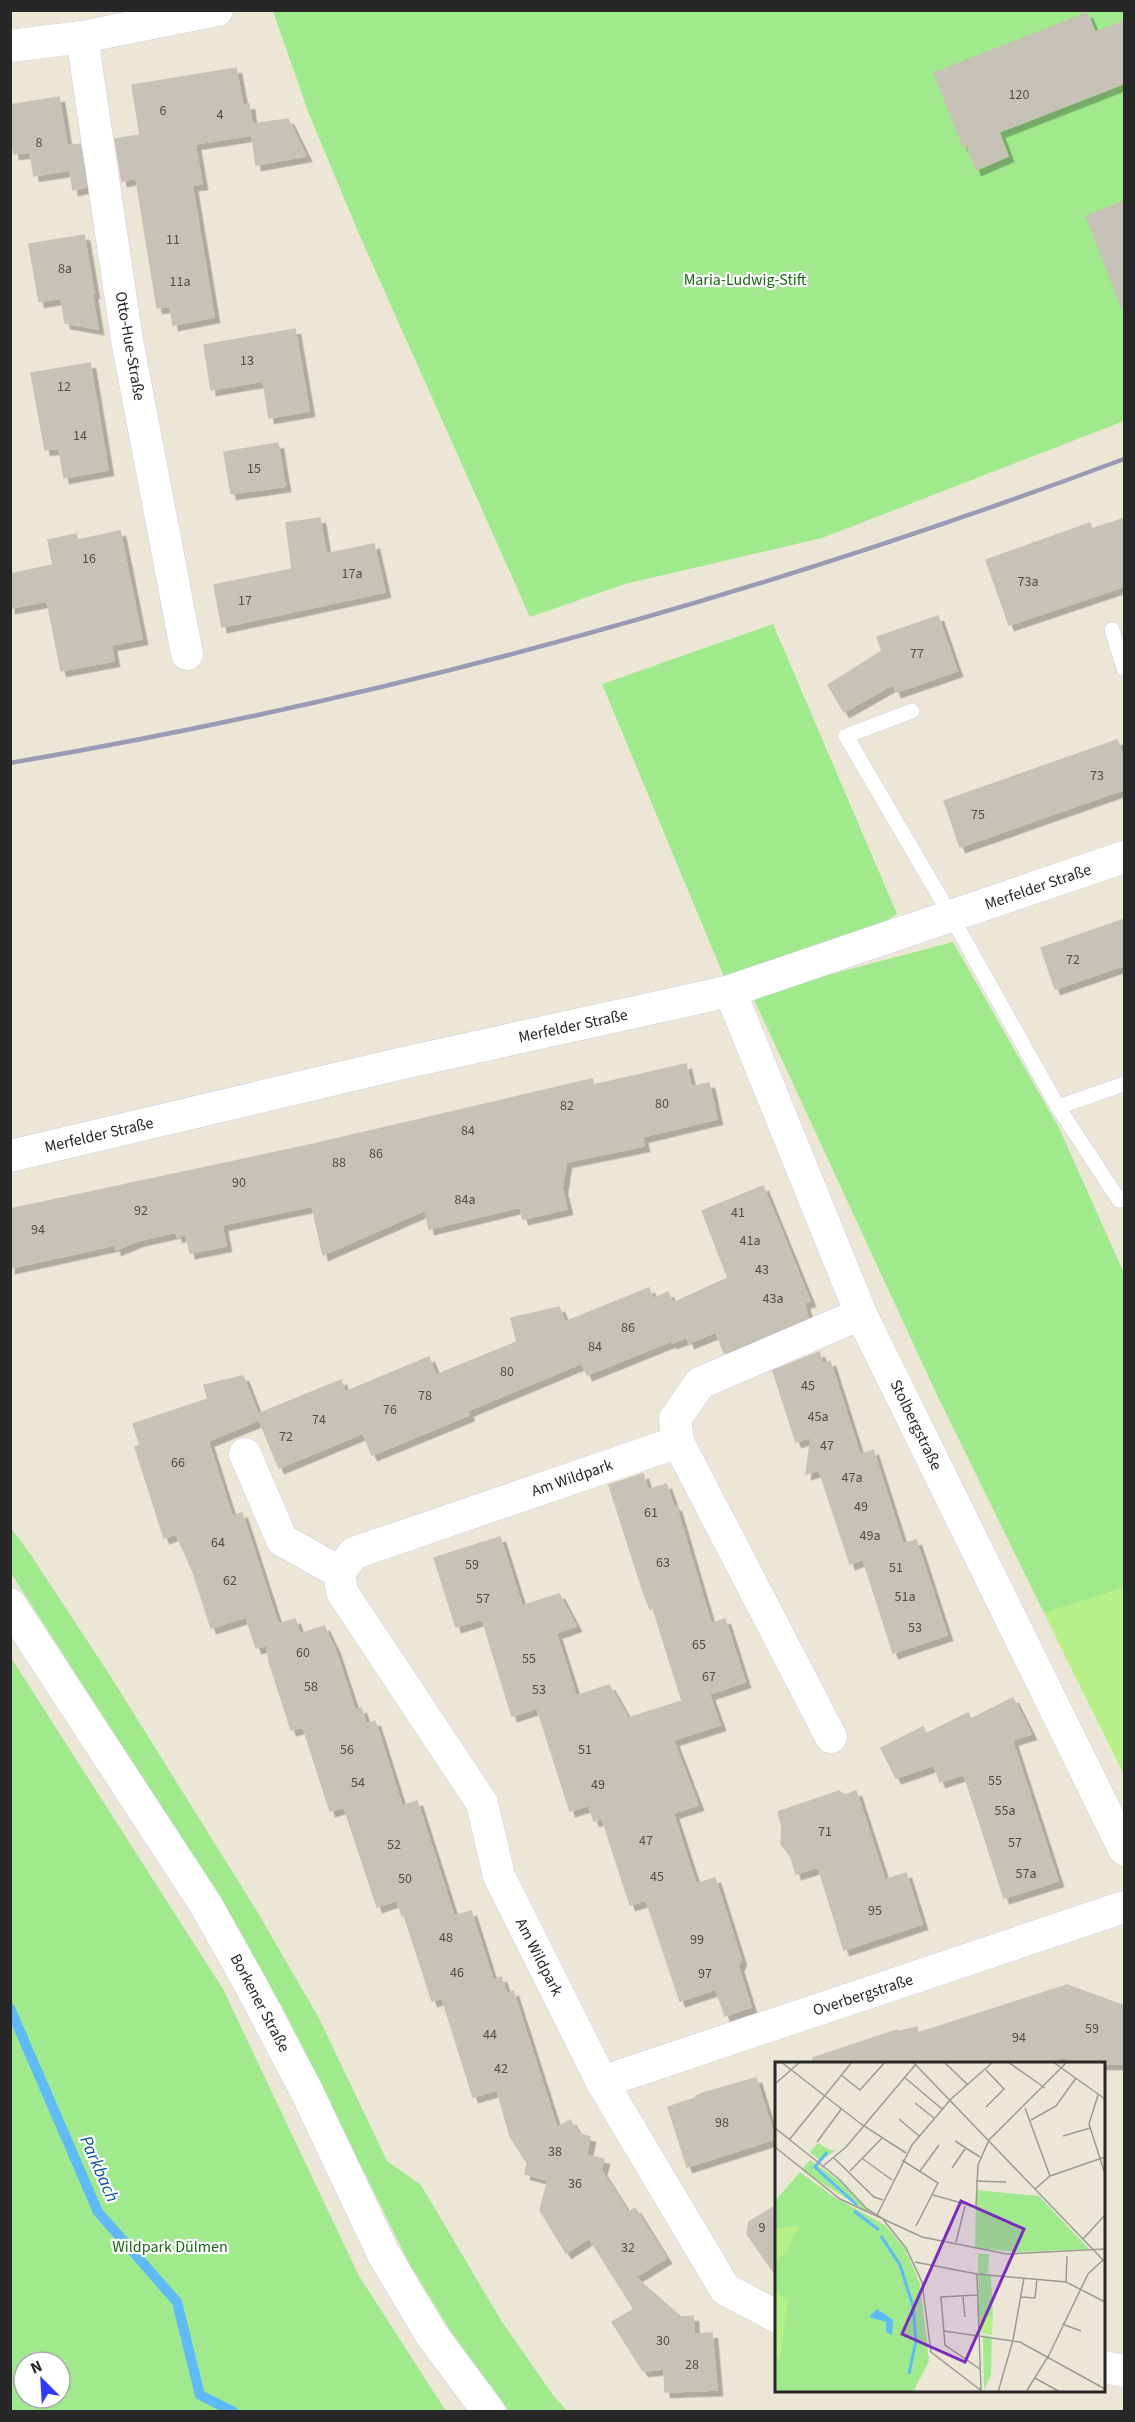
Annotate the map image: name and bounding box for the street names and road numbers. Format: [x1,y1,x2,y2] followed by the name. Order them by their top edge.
[110,290,150,402] street label: Otto-Hue-Straße
[982,858,1094,916] street label: Merfelder Straße
[516,1004,630,1048] street label: Merfelder Straße
[42,1112,156,1158] street label: Merfelder Straße
[885,1376,948,1474] street label: Stolbergstraße
[528,1454,616,1502] street label: Am Wildpark
[510,1914,568,2000] street label: Am Wildpark
[225,1950,295,2056] street label: Borkener Straße
[810,1968,916,2022] street label: Overbergstraße

